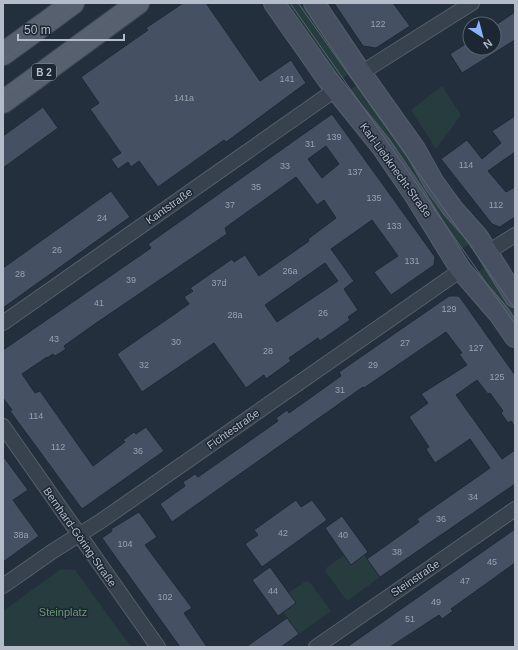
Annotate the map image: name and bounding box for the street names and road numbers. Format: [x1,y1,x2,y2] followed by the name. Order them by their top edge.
[32,64,56,80] road number: B 2
[358,121,434,219] street label: Karl-Liebknecht-Straße
[144,186,194,226] street label: Kantstraße
[205,407,261,451] street label: Fichtestraße
[41,485,119,589] street label: Bernhard-Göring-Straße
[388,557,442,599] street label: Steinstraße

